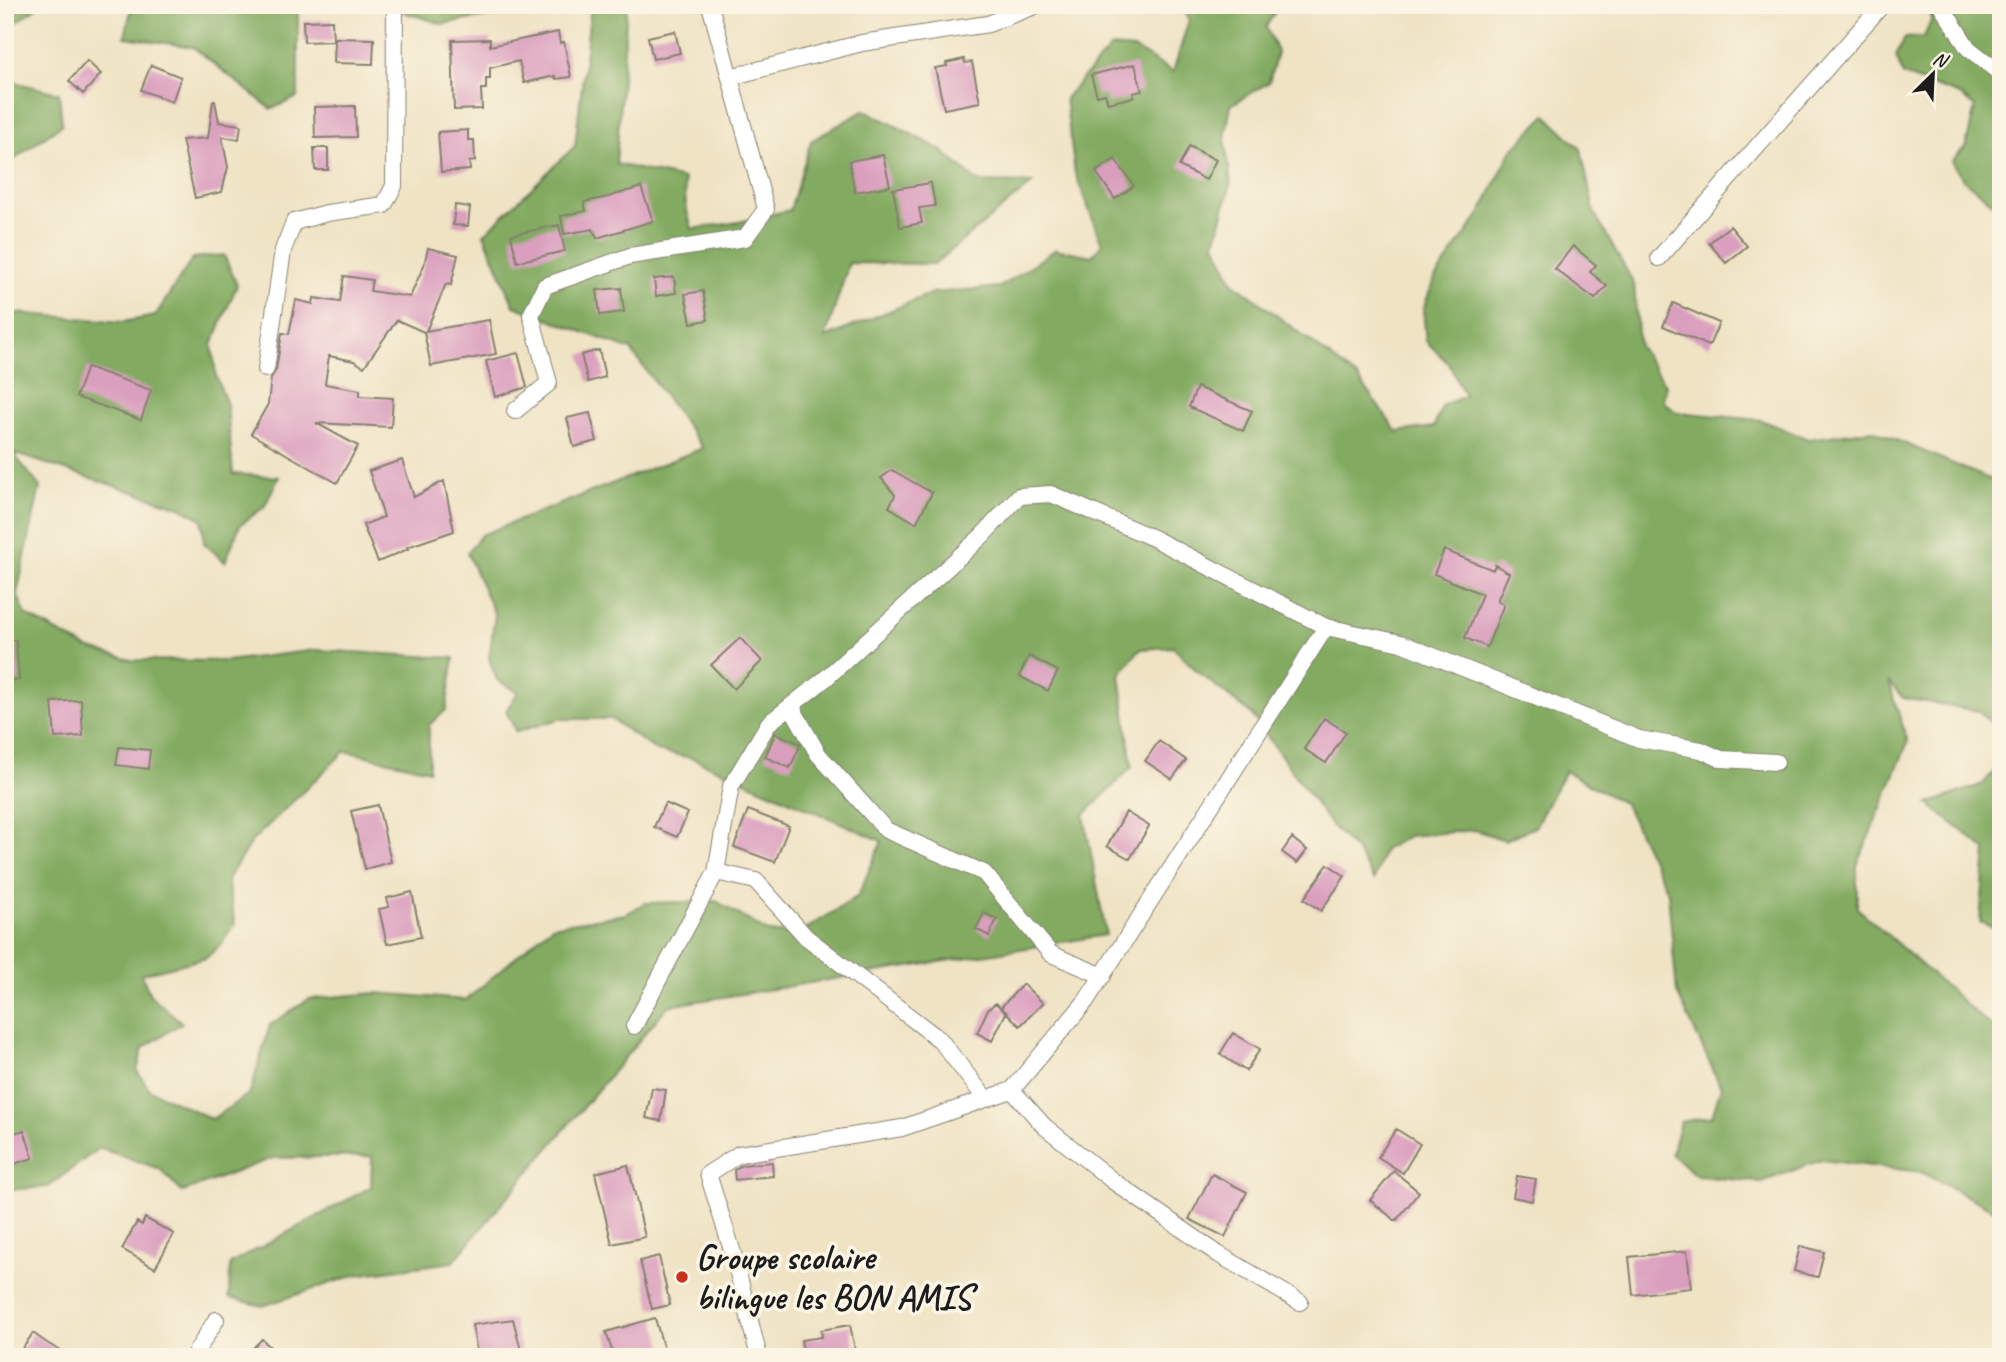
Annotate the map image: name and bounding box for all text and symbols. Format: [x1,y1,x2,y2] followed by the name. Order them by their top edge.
[1898,38,1968,108] north arrow
[1929,46,1953,74] text: N
[696,1235,979,1320] place label: Groupe scolaire bilingue les BON AMIS
[674,1269,690,1285] marker: Groupe scolaire bilingue les BON AMIS

